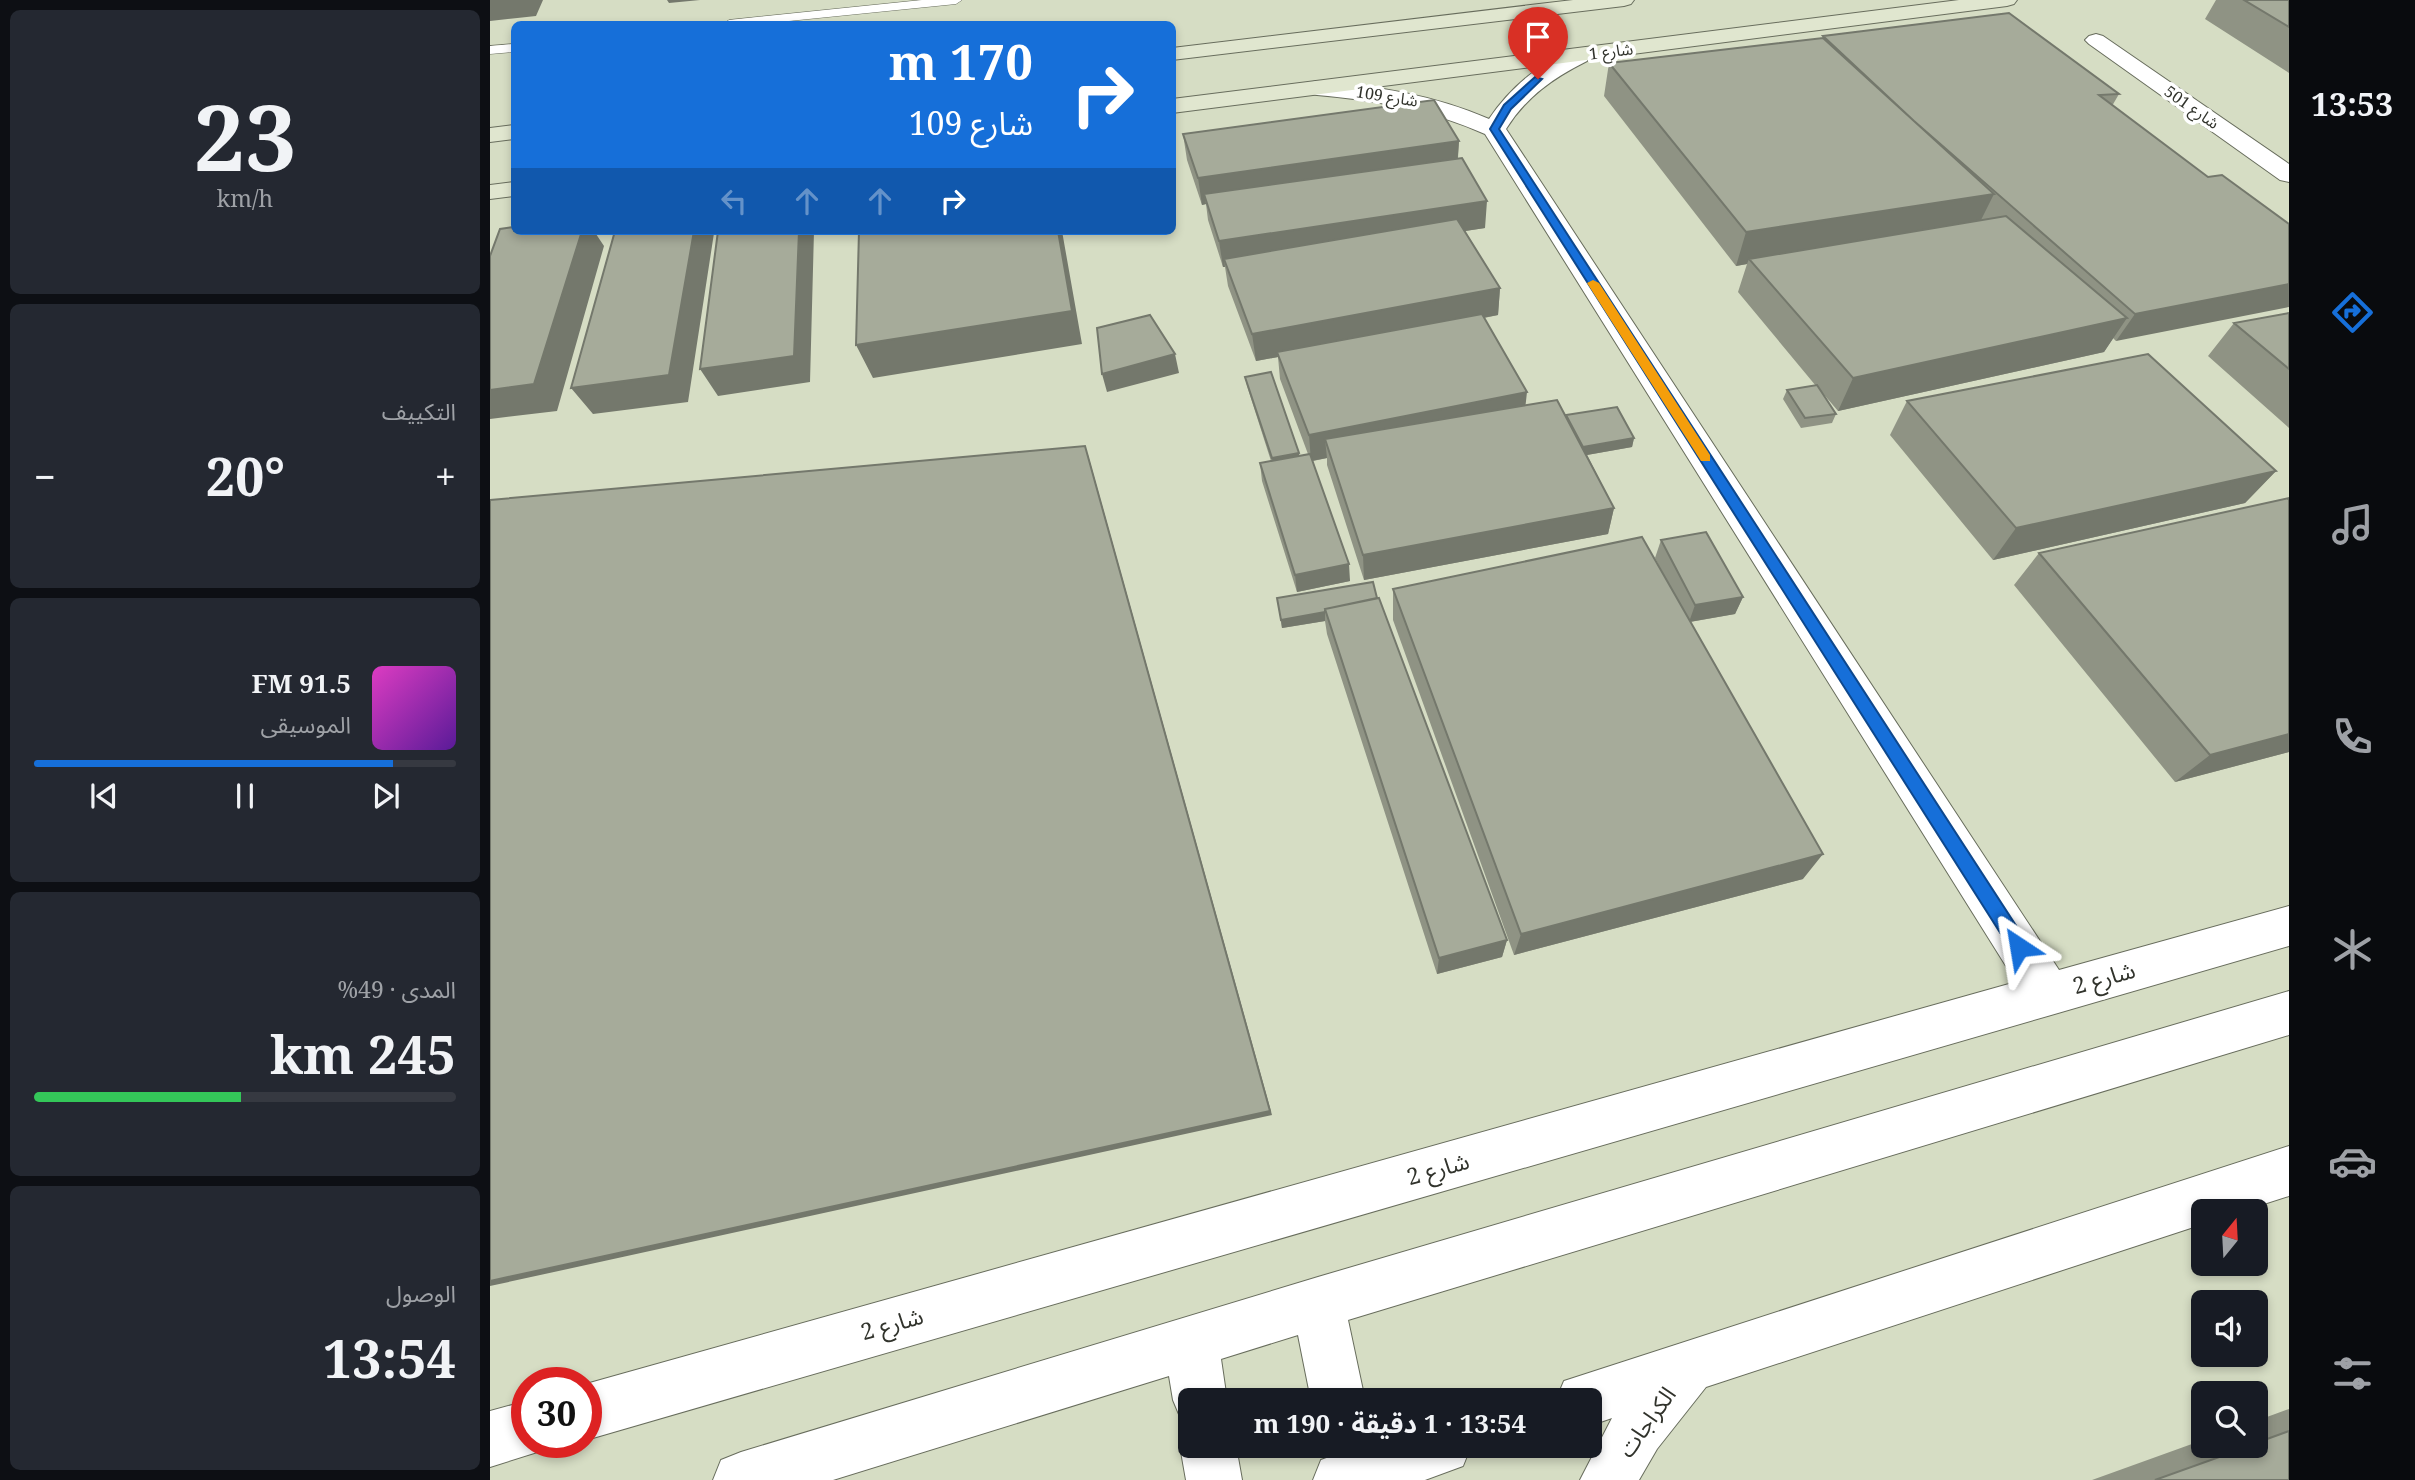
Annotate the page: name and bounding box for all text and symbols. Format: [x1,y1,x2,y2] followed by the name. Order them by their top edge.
[1508,7,1568,79] pin
[1519,18,1557,56] icon: arrive
[889,28,1033,94] text: 170 m
[1588,37,1635,67] street label: شارع 1
[1057,49,1148,140] icon: right
[194,74,296,198] text: 23
[1354,80,1419,114] street label: شارع 109
[2159,80,2224,135] street label: شارع 501
[2311,82,2393,125] text: 13:53
[909,101,1033,144] text: شارع 109
[217,182,273,214] text: km/h
[715,182,753,220] icon: left
[788,182,826,220] icon: ahead
[861,182,899,220] icon: ahead
[934,182,972,220] icon: right
[2328,288,2377,337] icon: directions
[382,395,456,427] text: التكييف
[206,440,285,511] text: 20°
[34,450,56,502] text: −
[435,450,456,502] text: +
[2328,500,2377,549] icon: music
[252,665,351,701] text: 91.5 FM
[260,708,351,740] text: الموسيقى
[2328,712,2377,761] icon: phone
[85,777,123,815] icon: previous
[226,777,264,815] icon: pause
[367,777,405,815] icon: next
[1982,910,2056,984] position arrow
[2328,925,2377,974] icon: climate
[2069,953,2139,1003] street label: شارع 2
[337,973,456,1005] text: المدى · 49%
[270,1018,456,1089] text: 245 km
[2328,1137,2377,1186] icon: car
[1403,1144,1473,1194] street label: شارع 2
[2191,1199,2268,1276] north arrow
[2191,1199,2268,1458] map controls
[386,1277,456,1309] text: الوصول
[2191,1290,2268,1367] button: sound
[857,1299,927,1349] street label: شارع 2
[323,1322,456,1393] text: 13:54
[2328,1349,2377,1398] icon: filters
[511,1367,602,1458] speed limit sign: 30
[1610,1380,1683,1463] street label: الكراجات
[2191,1381,2268,1458] button: search
[1254,1405,1526,1441] text: 13:54 · 1 دقيقة · 190 m

